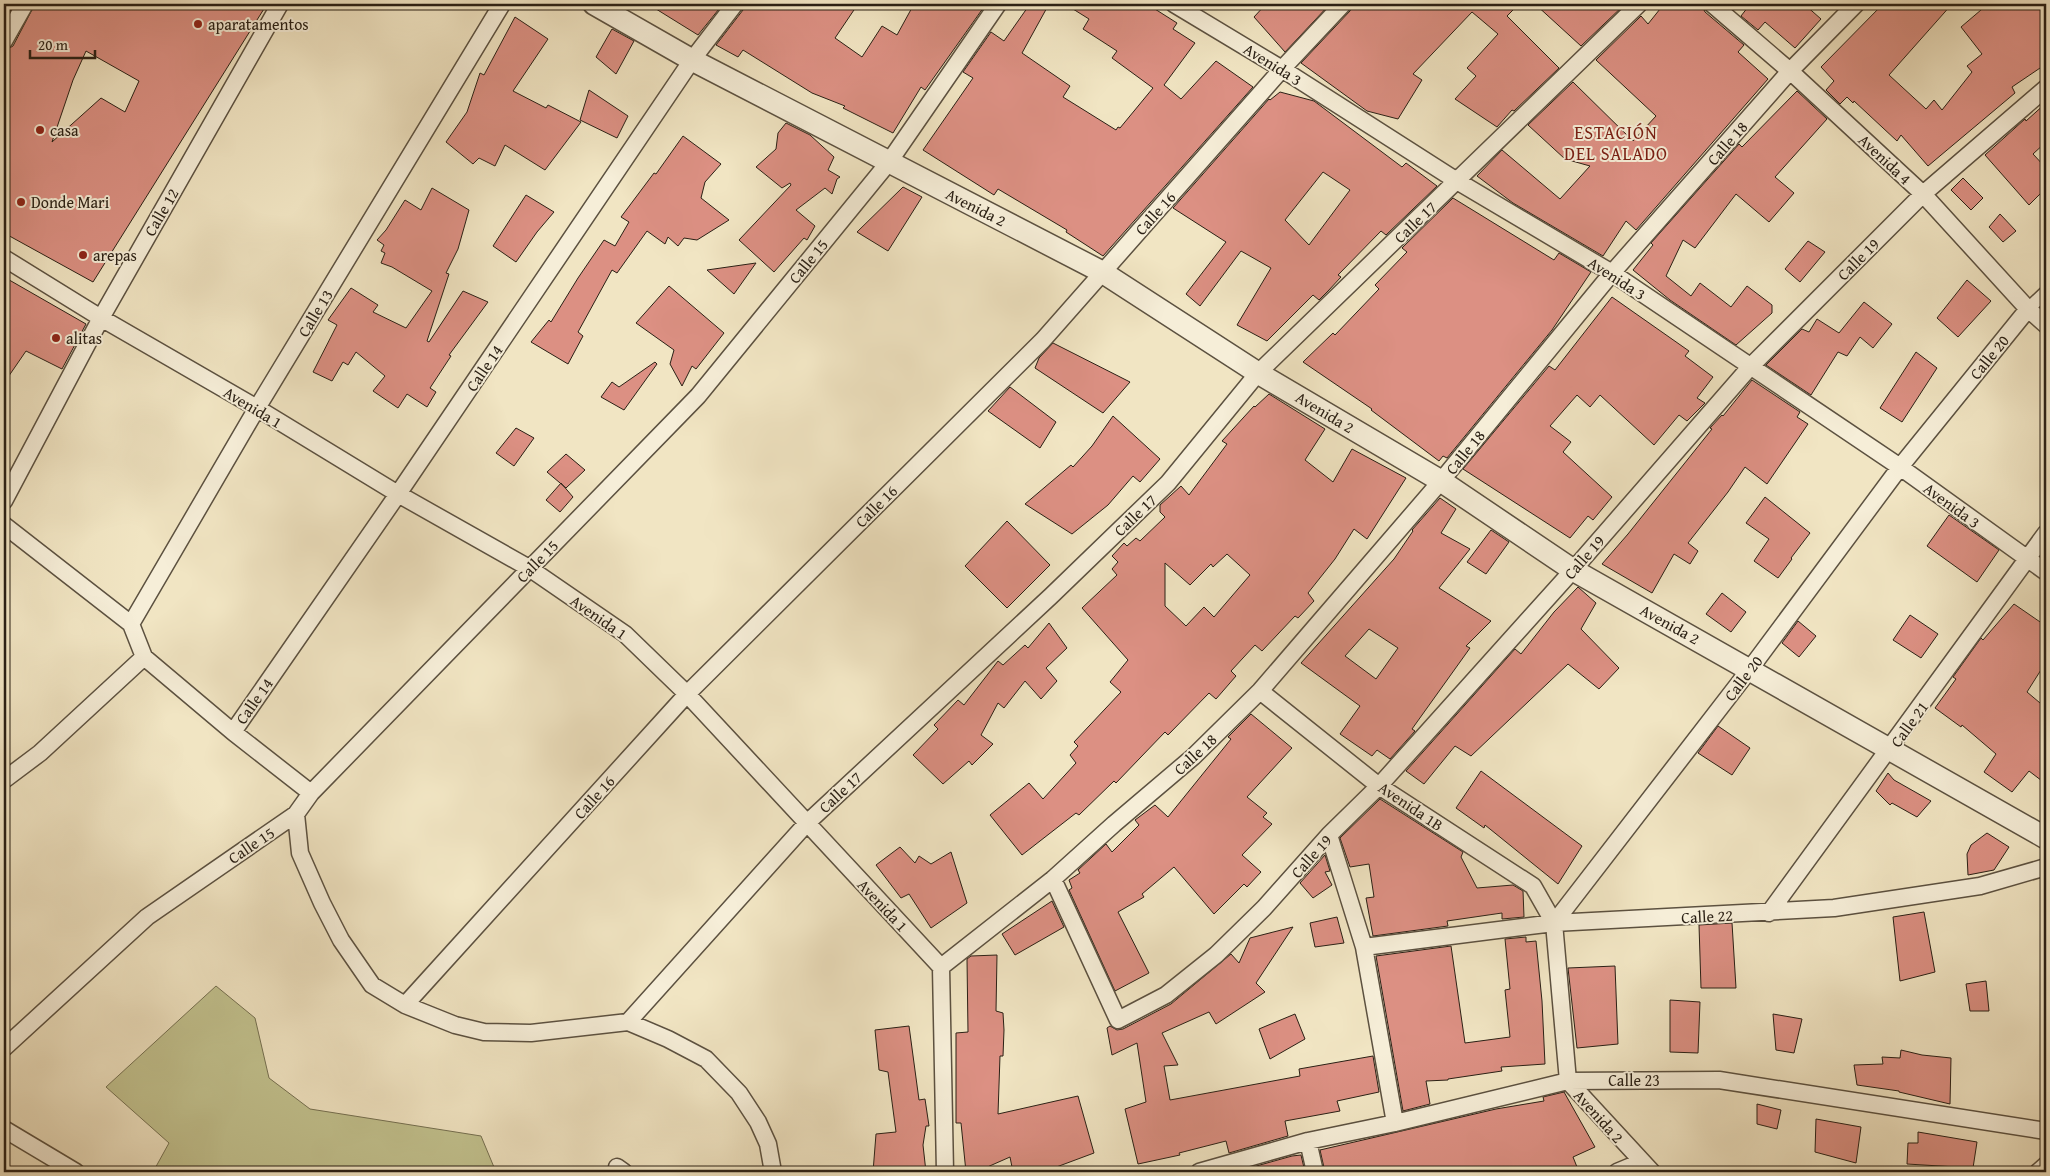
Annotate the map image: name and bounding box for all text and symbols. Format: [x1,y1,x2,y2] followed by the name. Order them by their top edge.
[208,12,309,36] place label: aparatamentos
[192,18,204,30] marker: aparatamentos
[30,28,95,60] scale bar
[38,34,69,55] text: 20 m
[1239,37,1307,91] street label: Avenida 3
[1701,115,1753,170] street label: Calle 18
[50,118,79,142] place label: casa
[1564,119,1668,167] district label: ESTACIÓN DEL SALADO
[34,124,46,136] marker: casa
[1853,128,1917,190] street label: Avenida 4
[942,182,1010,232] street label: Avenida 2
[138,184,184,240] street label: Calle 12
[1129,186,1181,240] street label: Calle 16
[31,190,110,214] place label: Donde Mari
[1388,195,1442,249] street label: Calle 17
[15,196,27,208] marker: Donde Mari
[1831,232,1885,286] street label: Calle 19
[782,233,834,289] street label: Calle 15
[93,243,137,267] place label: arepas
[77,249,89,261] marker: arepas
[1583,250,1651,306] street label: Avenida 3
[291,285,339,341] street label: Calle 13
[66,326,102,350] place label: alitas
[1963,329,2015,385] street label: Calle 20
[50,332,62,344] marker: alitas
[460,340,509,396] street label: Calle 14
[219,380,287,434] street label: Avenida 1
[1291,385,1359,439] street label: Avenida 2
[1439,424,1491,480] street label: Calle 18
[1919,476,1985,534] street label: Avenida 3
[849,479,903,533] street label: Calle 16
[1108,488,1162,542] street label: Calle 17
[1558,529,1610,584] street label: Calle 19
[510,534,564,588] street label: Calle 15
[566,589,632,645] street label: Avenida 1
[1636,598,1704,650] street label: Avenida 2
[1718,650,1768,706] street label: Calle 20
[229,673,279,729] street label: Calle 14
[1884,696,1934,752] street label: Calle 21
[1168,727,1222,780] street label: Calle 18
[813,765,867,818] street label: Calle 17
[568,770,620,824] street label: Calle 16
[1374,775,1448,837] street label: Avenida 1B
[223,821,279,869] street label: Calle 15
[1285,829,1337,883] street label: Calle 19
[852,873,914,937] street label: Avenida 1
[1681,903,1733,929] street label: Calle 22
[1608,1068,1660,1092] street label: Calle 23
[1568,1084,1630,1148] street label: Avenida 2

